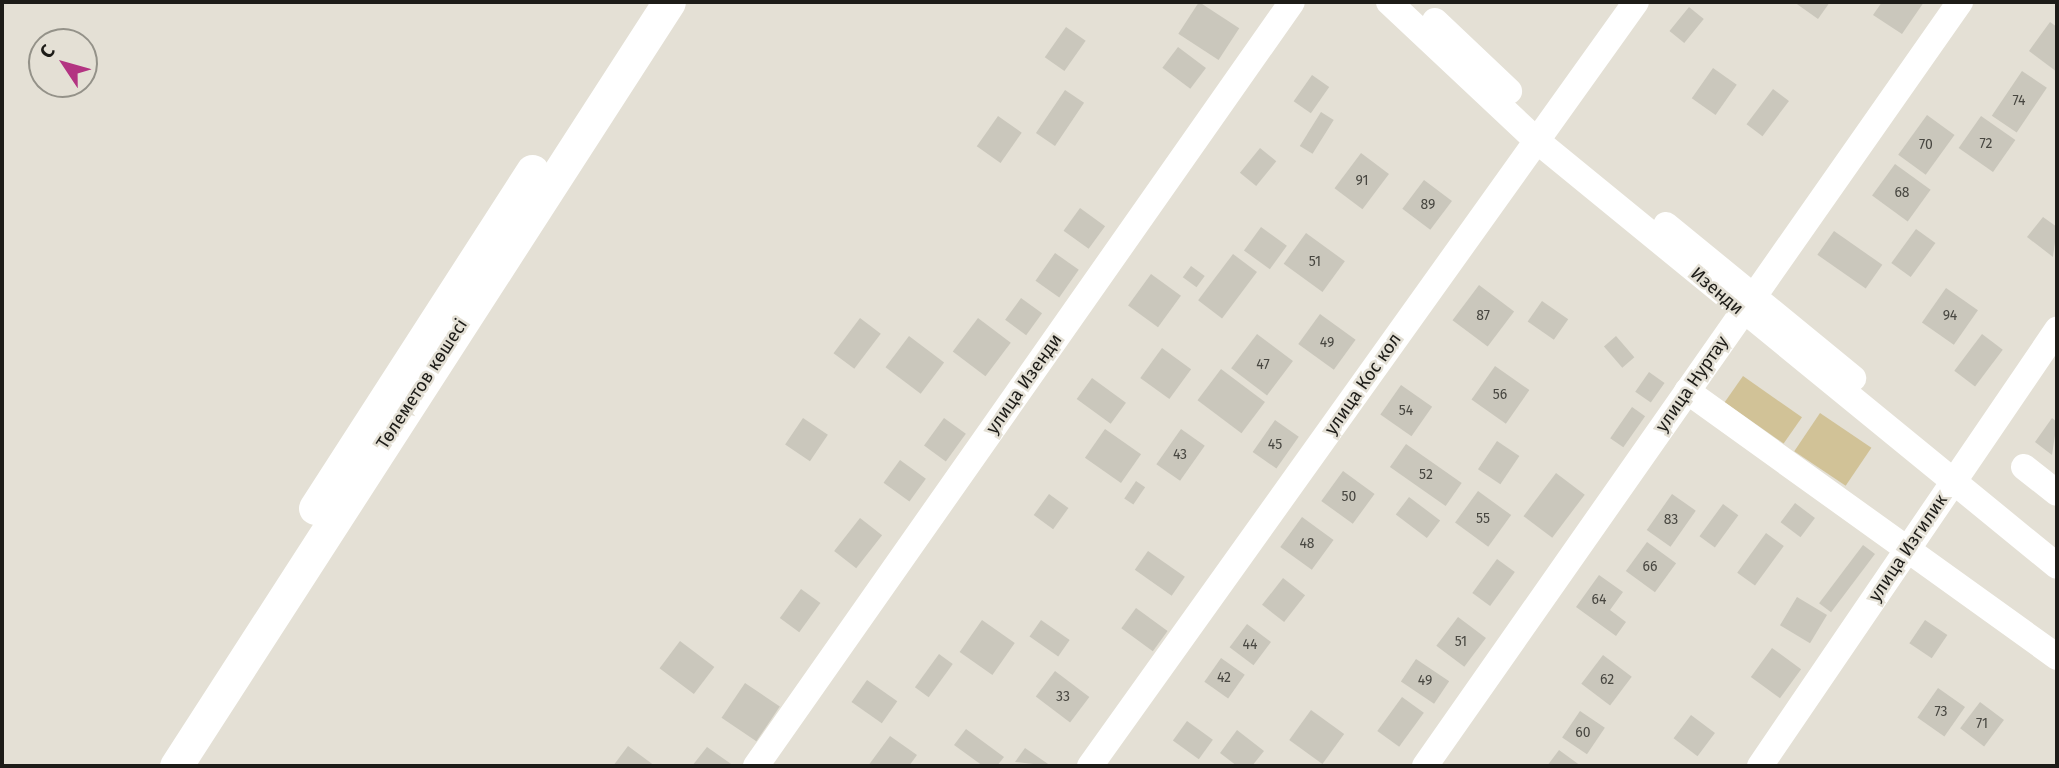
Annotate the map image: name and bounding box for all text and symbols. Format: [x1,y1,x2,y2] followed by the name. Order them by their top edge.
[28,28,98,98] north arrow
[35,40,60,63] text: С
[2012,93,2026,109] house number: 74
[1980,136,1992,152] house number: 72
[1919,137,1933,153] house number: 70
[1355,173,1369,189] house number: 91
[1894,185,1910,201] house number: 68
[1421,197,1435,213] house number: 89
[1309,254,1321,270] house number: 51
[1686,263,1748,319] street label: Изенди
[1476,308,1490,324] house number: 87
[1943,308,1957,324] house number: 94
[372,315,472,453] street label: Төлеметов көшесі
[1320,329,1406,439] street label: улица Кос кол
[981,330,1067,438] street label: улица Изенди
[1651,332,1733,436] street label: улица Нуртау
[1320,335,1334,351] house number: 49
[1256,357,1270,373] house number: 47
[1493,387,1507,403] house number: 56
[1399,403,1413,419] house number: 54
[1268,437,1282,453] house number: 45
[1173,447,1187,463] house number: 43
[1419,467,1433,483] house number: 52
[1342,489,1356,505] house number: 50
[1864,490,1952,606] street label: улица Изгилик
[1476,511,1490,527] house number: 55
[1664,512,1678,528] house number: 83
[1299,536,1315,552] house number: 48
[1643,559,1657,575] house number: 66
[1592,592,1606,608] house number: 64
[1455,634,1467,650] house number: 51
[1243,637,1257,653] house number: 44
[1217,670,1231,686] house number: 42
[1600,672,1614,688] house number: 62
[1418,673,1432,689] house number: 49
[1056,689,1070,705] house number: 33
[1934,704,1948,720] house number: 73
[1976,716,1988,732] house number: 71
[1575,725,1591,741] house number: 60

